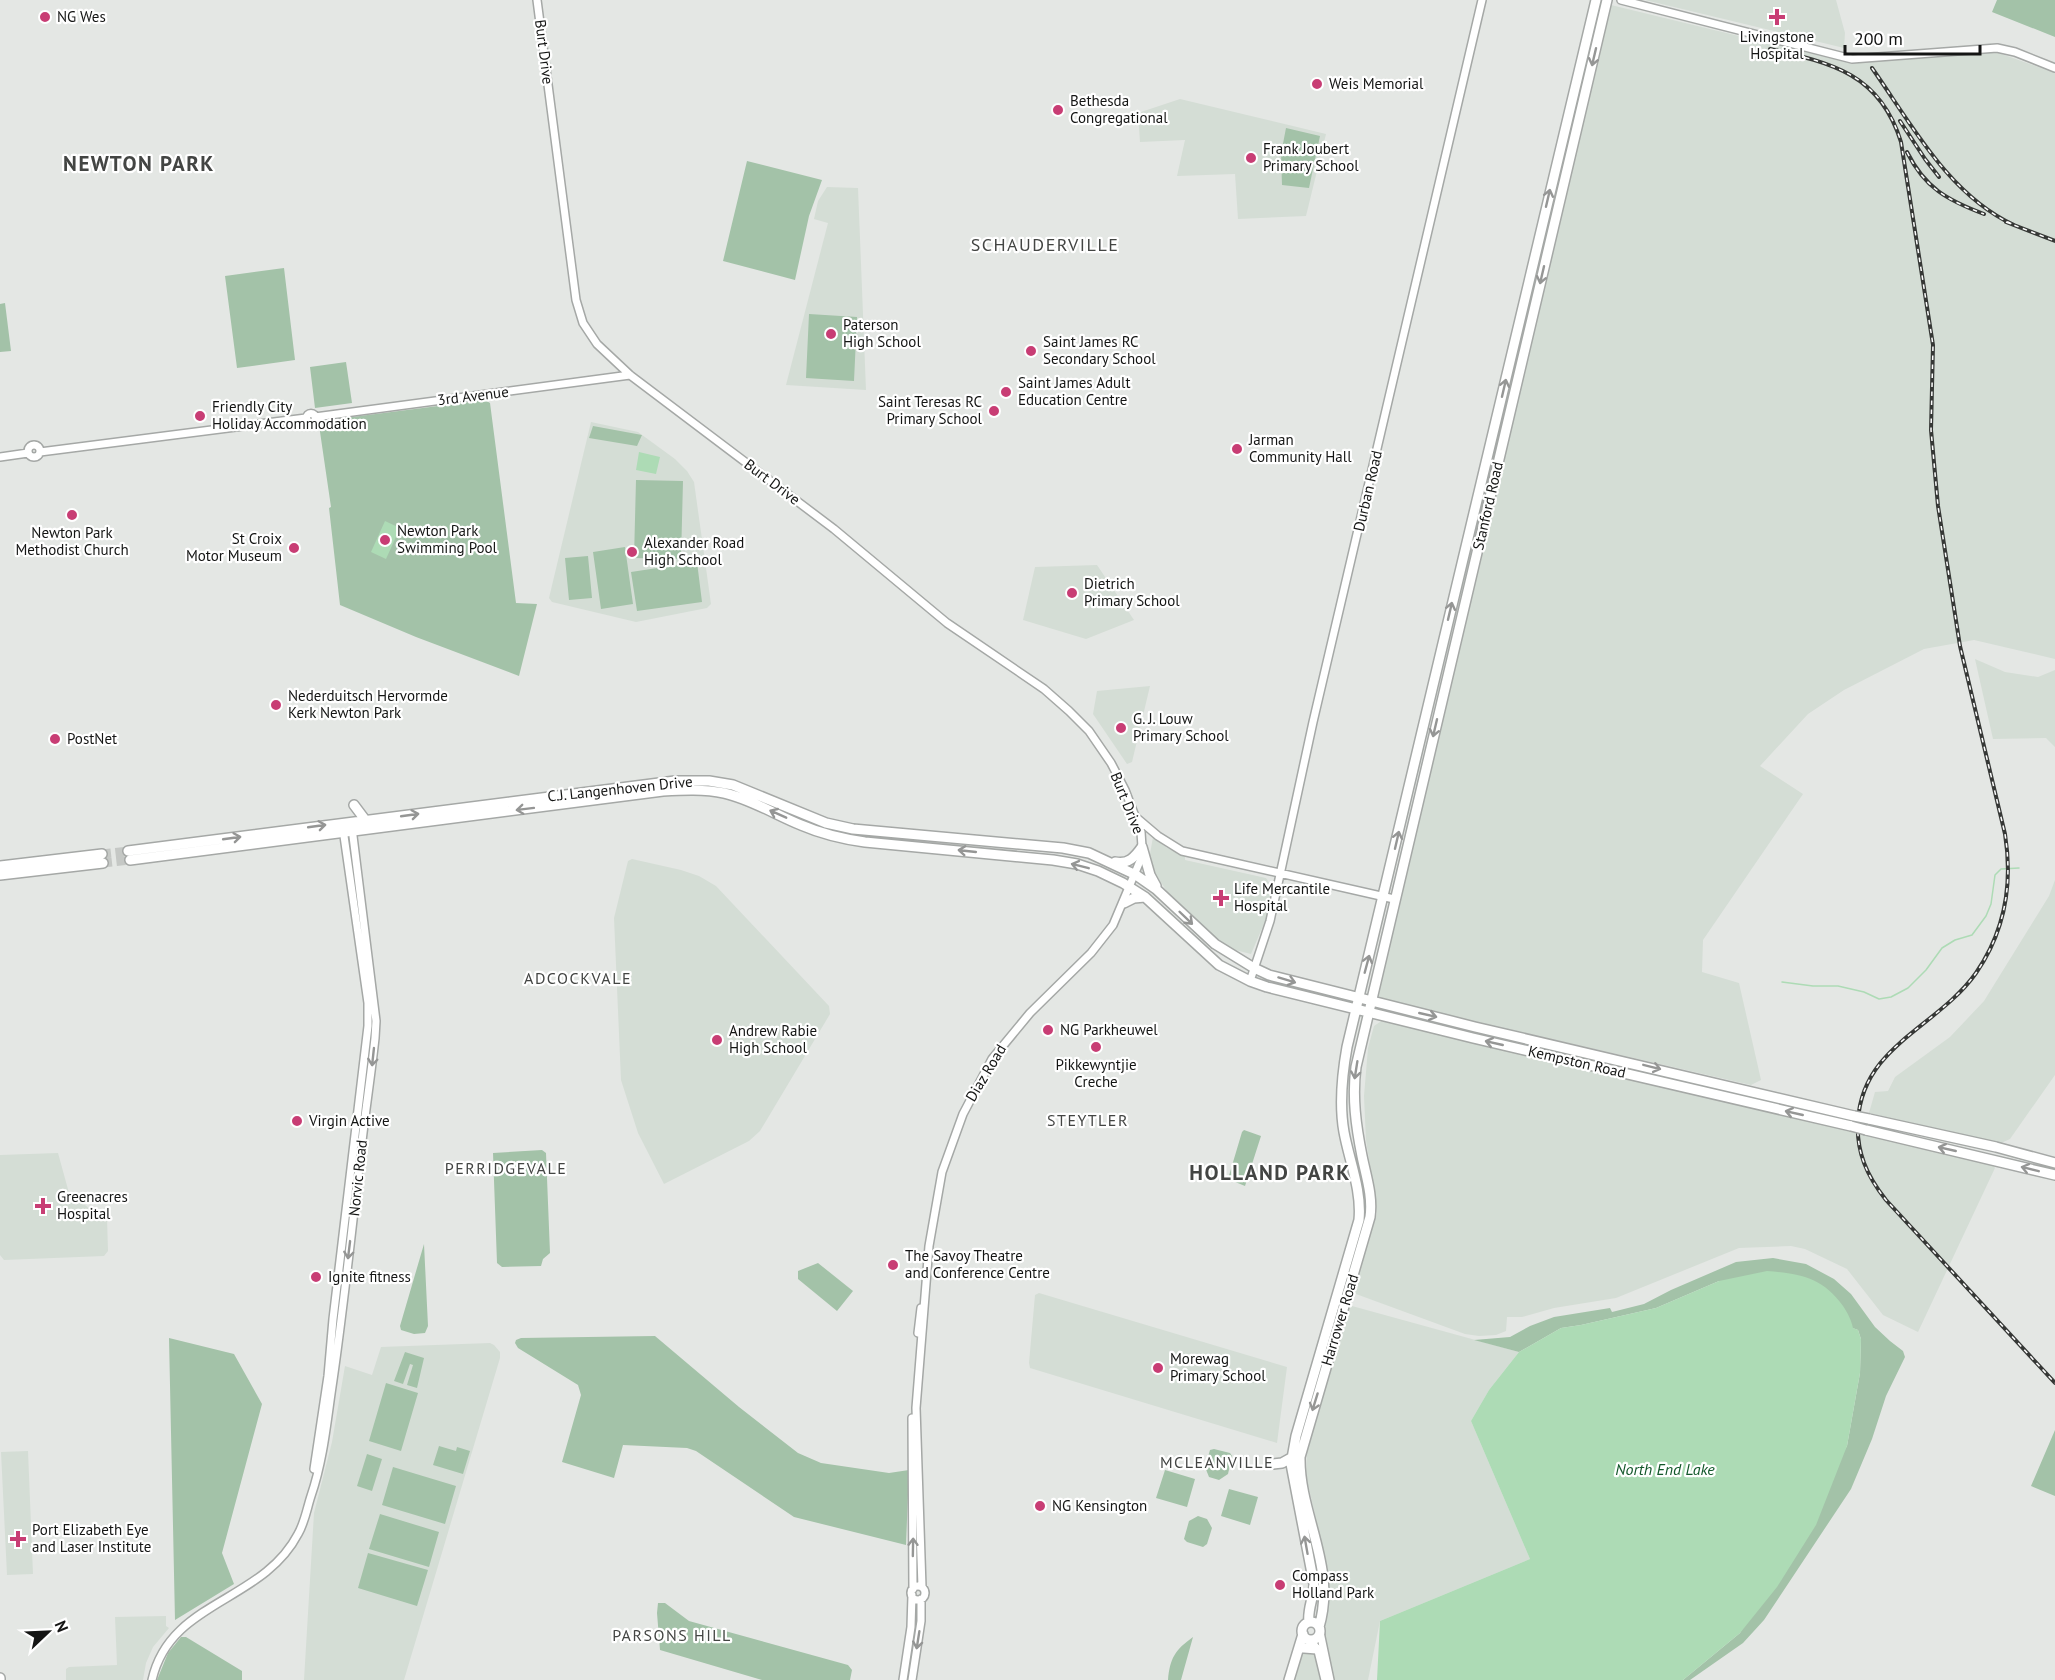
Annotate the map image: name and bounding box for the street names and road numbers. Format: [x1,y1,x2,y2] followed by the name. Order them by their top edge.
[531,18,558,85] street label: Burt Drive
[436,382,510,409] street label: 3rd Avenue
[1349,449,1386,533] street label: Durban Road
[741,454,804,509] street label: Burt Drive
[1468,460,1507,552] street label: Stanford Road
[1106,769,1148,837] street label: Burt Drive
[546,771,693,806] street label: C.J. Langenhoven Drive
[961,1041,1010,1105] street label: Diaz Road
[1526,1041,1628,1082] street label: Kempston Road
[344,1139,371,1217] street label: Norvic Road
[1317,1272,1362,1368] street label: Harrower Road

